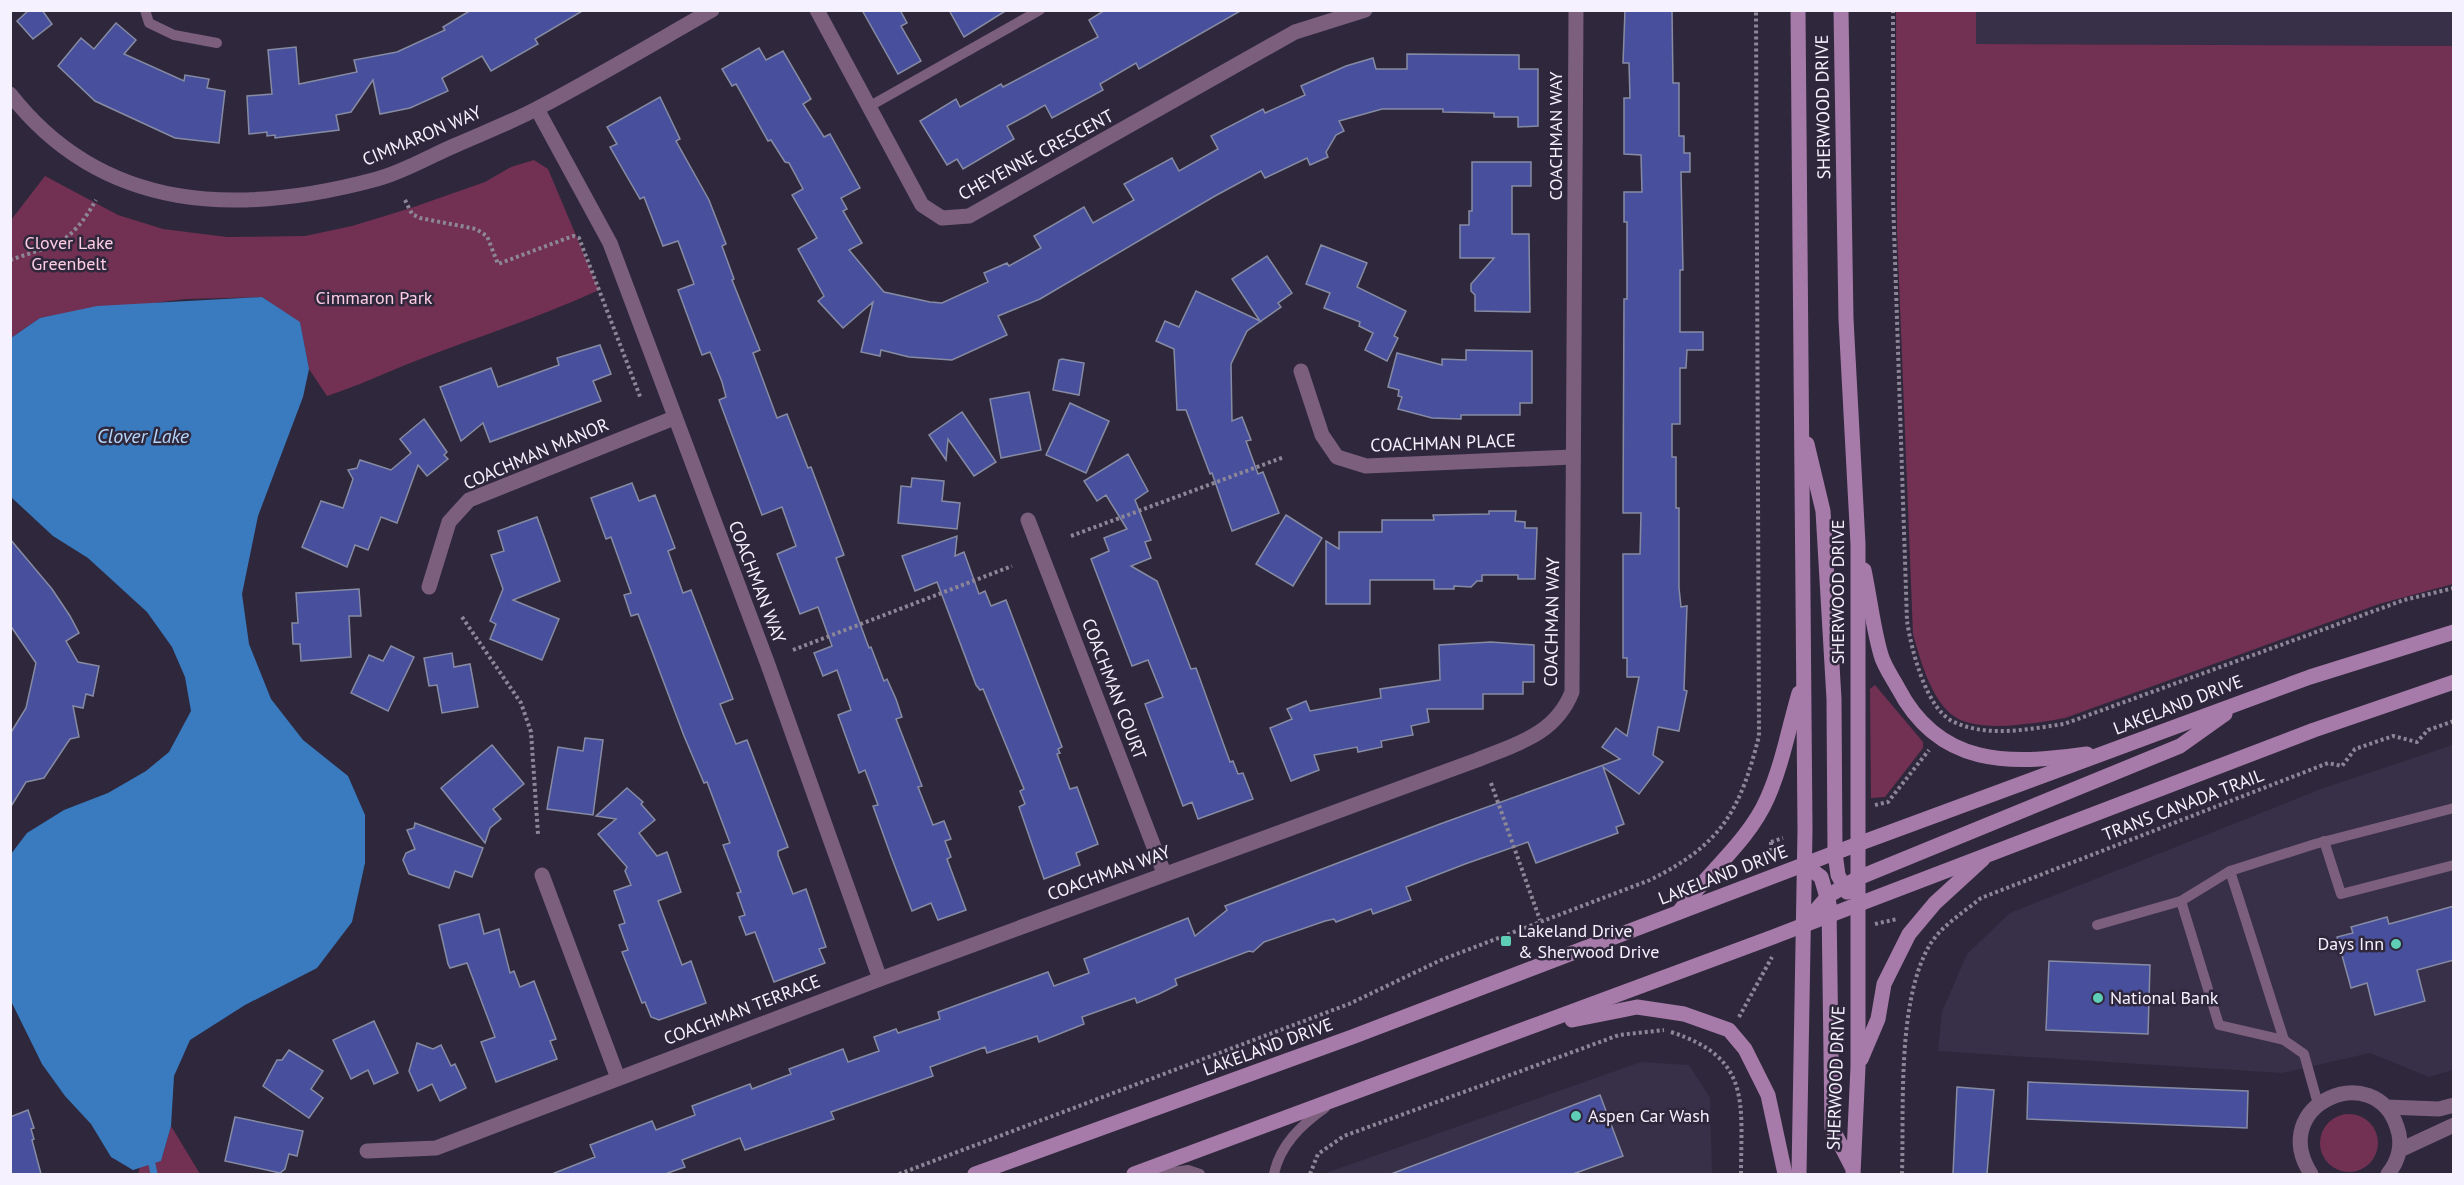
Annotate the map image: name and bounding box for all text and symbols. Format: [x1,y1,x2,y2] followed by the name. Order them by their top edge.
[1810,34,1835,180] street label: SHERWOOD DRIVE
[1544,71,1567,201] street label: COACHMAN WAY
[359,100,485,171] street label: CIMMARON WAY
[954,104,1117,205] street label: CHEYENNE CRESCENT
[25,231,113,275] park label: Clover Lake Greenbelt
[316,286,433,309] park label: Cimmaron Park
[460,412,612,495] street label: COACHMAN MANOR
[97,423,190,449] water label: Clover Lake
[1370,428,1516,457] street label: COACHMAN PLACE
[724,517,791,646] street label: COACHMAN WAY
[1826,520,1849,664] street label: SHERWOOD DRIVE
[1539,557,1564,687] street label: COACHMAN WAY
[1077,615,1152,763] street label: COACHMAN COURT
[2110,669,2246,740] street label: LAKELAND DRIVE
[2099,763,2267,846] street label: TRANS CANADA TRAIL
[1655,839,1791,910] street label: LAKELAND DRIVE
[1044,840,1173,905] street label: COACHMAN WAY
[1518,919,1659,963] place label: Lakeland Drive & Sherwood Drive
[2318,932,2384,955] place label: Days Inn
[1499,934,1513,948] marker: Lakeland Drive & Sherwood Drive
[2389,937,2403,951] marker: Days Inn
[660,969,823,1050] street label: COACHMAN TERRACE
[2110,986,2219,1009] place label: National Bank
[2091,991,2105,1005] marker: National Bank
[1821,1005,1850,1151] street label: SHERWOOD DRIVE
[1200,1012,1336,1081] street label: LAKELAND DRIVE
[1588,1104,1710,1127] place label: Aspen Car Wash
[1569,1109,1583,1123] marker: Aspen Car Wash

